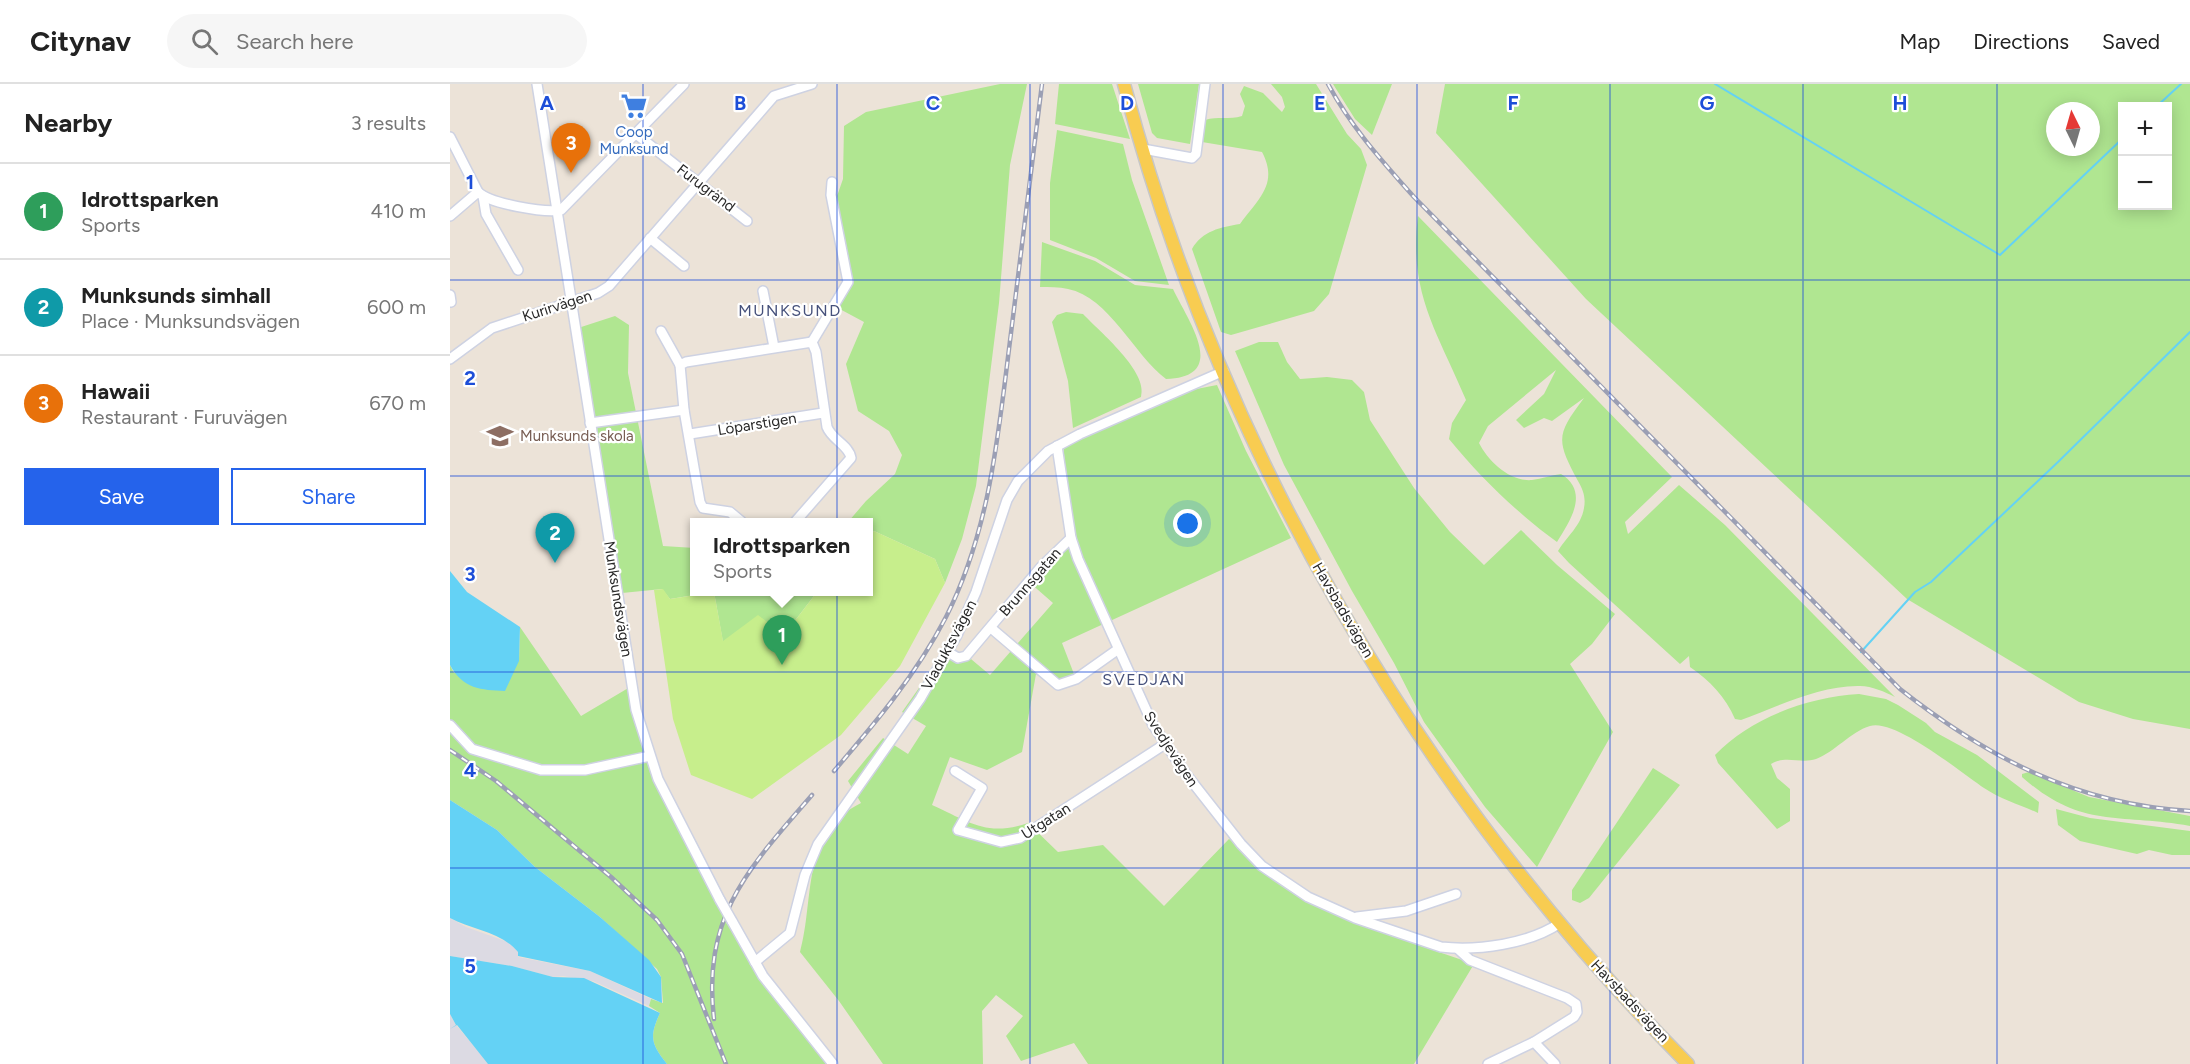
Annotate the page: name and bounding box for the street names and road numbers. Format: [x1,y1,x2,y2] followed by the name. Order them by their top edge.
[673,160,739,216] street label: Furugränd
[520,286,594,326] street label: Kurirvägen
[716,409,798,439] street label: Löparstigen
[600,540,636,658] street label: Munksundsvägen
[996,544,1064,620] street label: Brunnsgatan
[1309,559,1377,661] street label: Havsbadsvägen
[918,597,980,693] street label: Viaduktsvägen
[1140,708,1202,790] street label: Svedjevägen
[1018,799,1074,843] street label: Utgatan
[1587,956,1673,1046] street label: Havsbadsvägen

